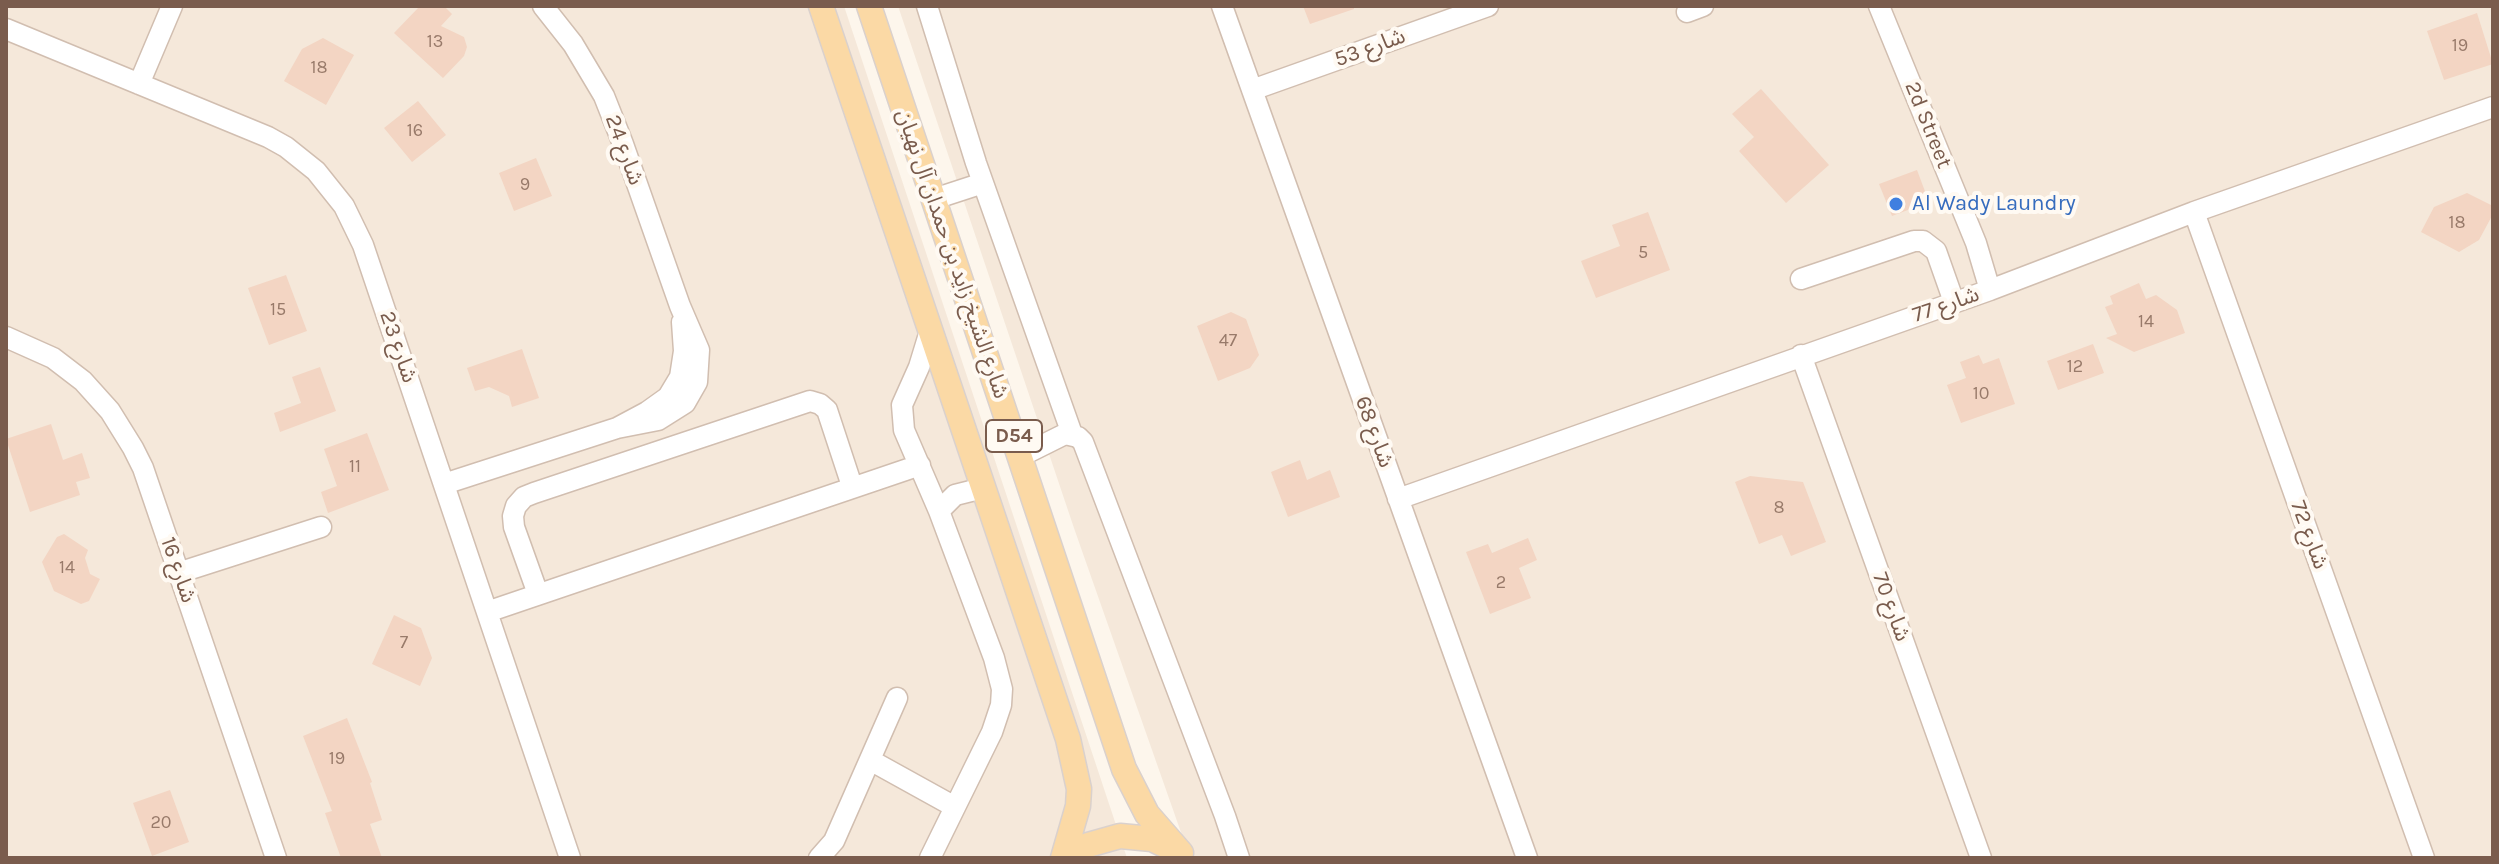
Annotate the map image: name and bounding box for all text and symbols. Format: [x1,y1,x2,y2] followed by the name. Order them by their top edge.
[1331,23,1409,73] street label: شارع 53
[427,31,443,53] house number: 13
[2452,35,2468,57] house number: 19
[310,57,328,79] house number: 18
[1899,78,1957,172] street label: 2d Street
[890,106,1014,402] street label: شارع الشيخ زايد بن حمدان آل نهيان
[599,111,649,189] street label: شارع 24
[407,120,423,142] house number: 16
[520,174,530,196] house number: 9
[1912,191,2076,217] place label: Al Wady Laundry
[1887,195,1905,213] marker: Al Wady Laundry
[2448,212,2466,234] house number: 18
[1638,242,1648,264] house number: 5
[1909,281,1983,329] street label: شارع 77
[270,299,286,321] house number: 15
[373,308,423,386] street label: شارع 23
[2138,311,2154,333] house number: 14
[1219,330,1237,352] house number: 47
[2067,356,2083,378] house number: 12
[1973,383,1989,405] house number: 10
[1349,393,1399,471] street label: شارع 68
[986,420,1042,452] road number: D54
[349,456,361,478] house number: 11
[1773,497,1785,519] house number: 8
[2284,497,2334,573] street label: شارع 72
[154,534,202,606] street label: شارع 16
[59,557,75,579] house number: 14
[1866,569,1916,645] street label: شارع 70
[1496,572,1506,594] house number: 2
[400,632,408,654] house number: 7
[329,748,345,770] house number: 19
[150,812,172,834] house number: 20

